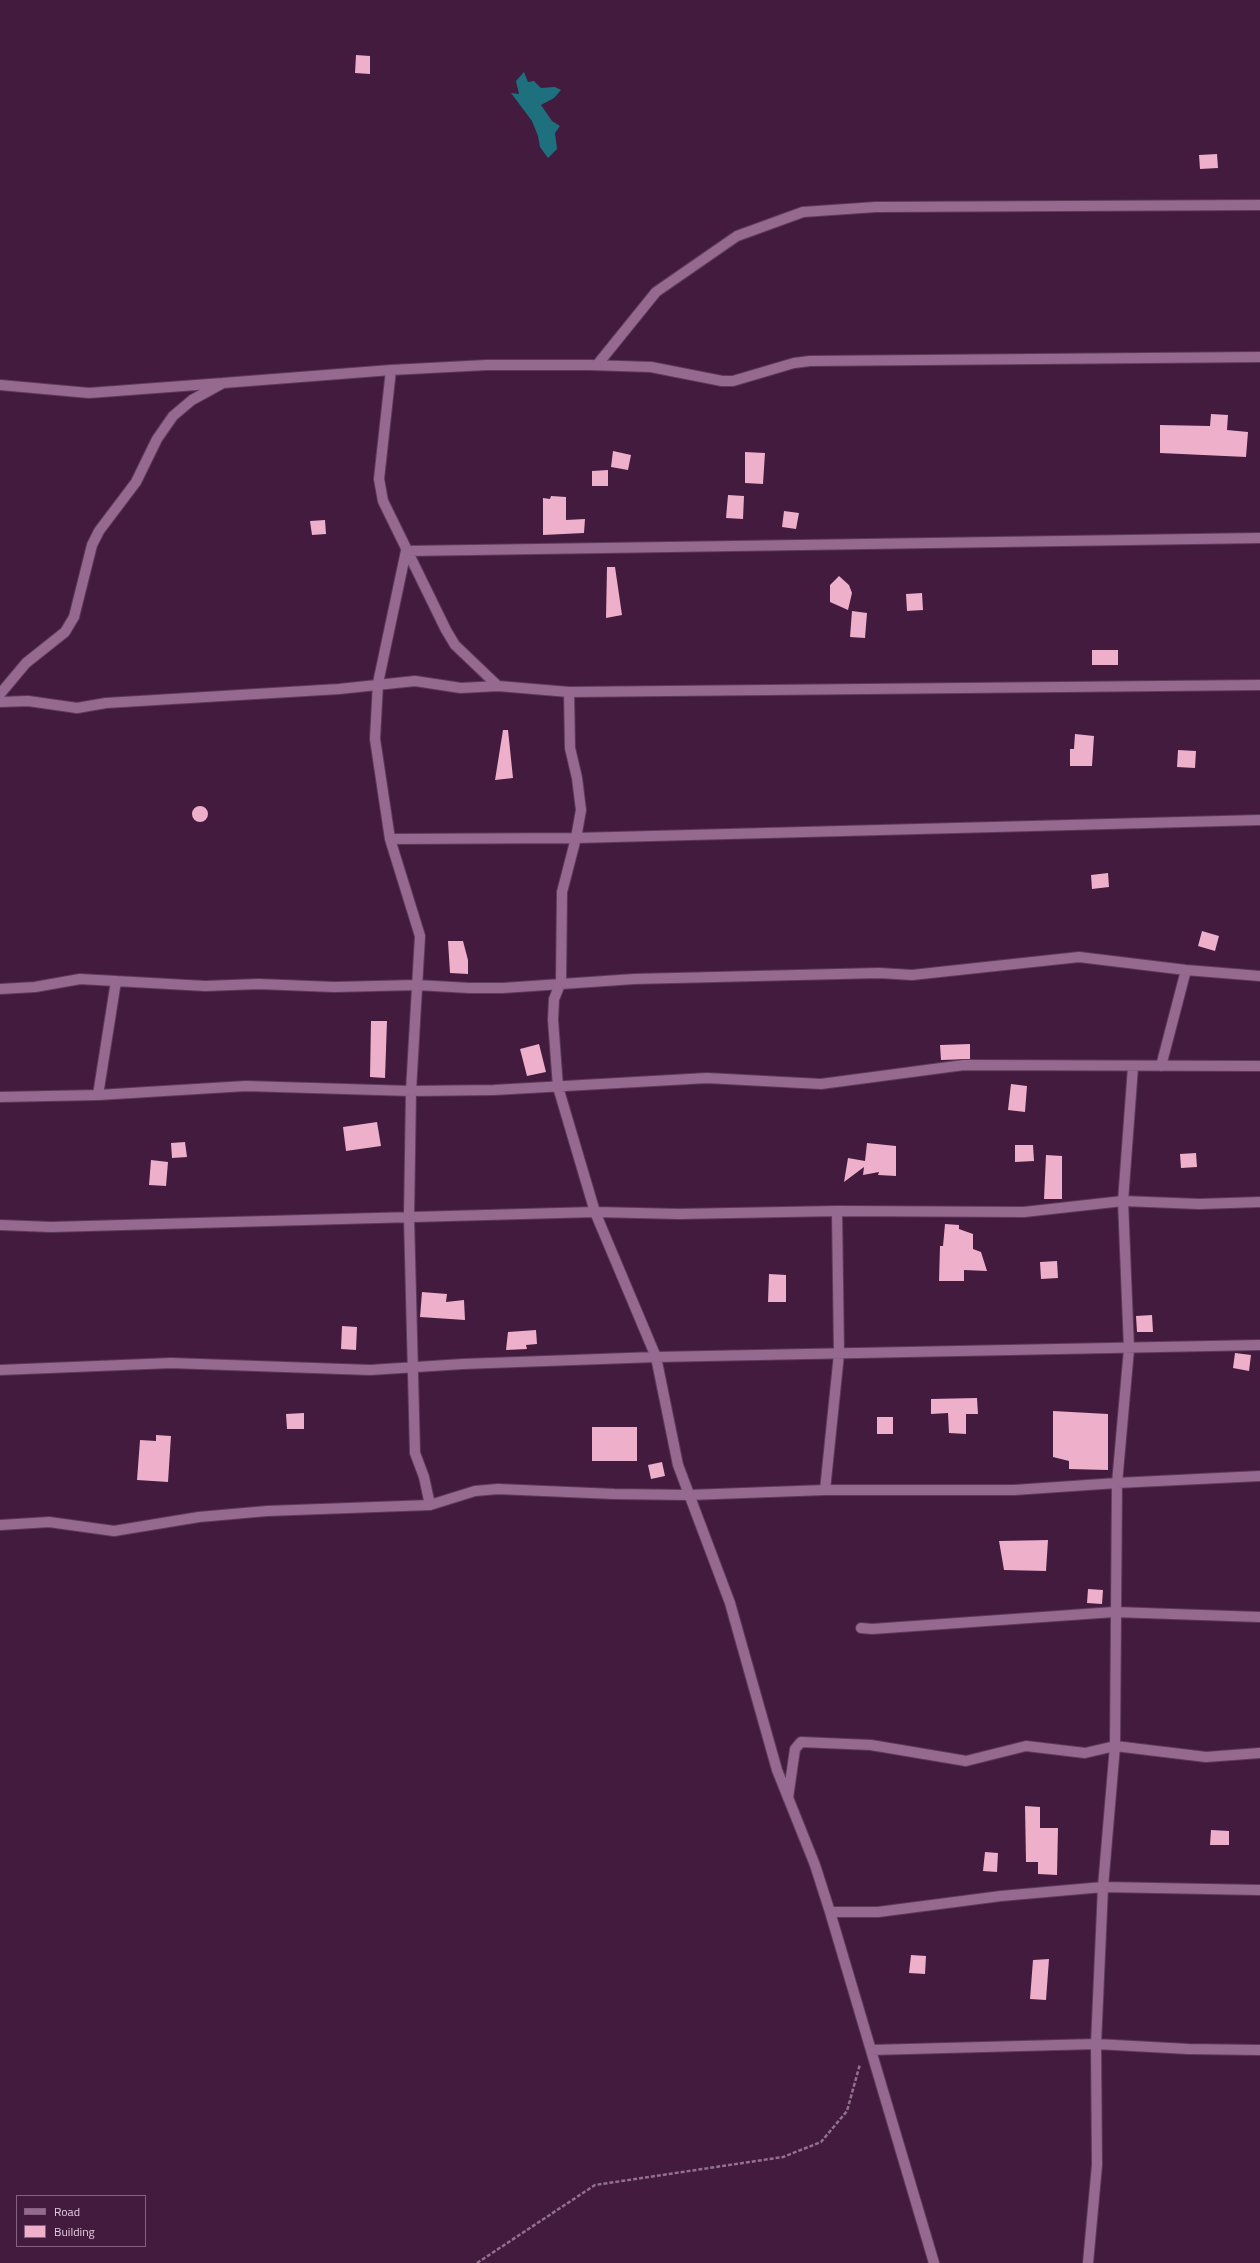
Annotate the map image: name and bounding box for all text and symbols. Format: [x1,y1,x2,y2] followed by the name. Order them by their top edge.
[16,2195,146,2247] legend
[54,2202,80,2221] text: Road
[54,2222,95,2241] text: Building

